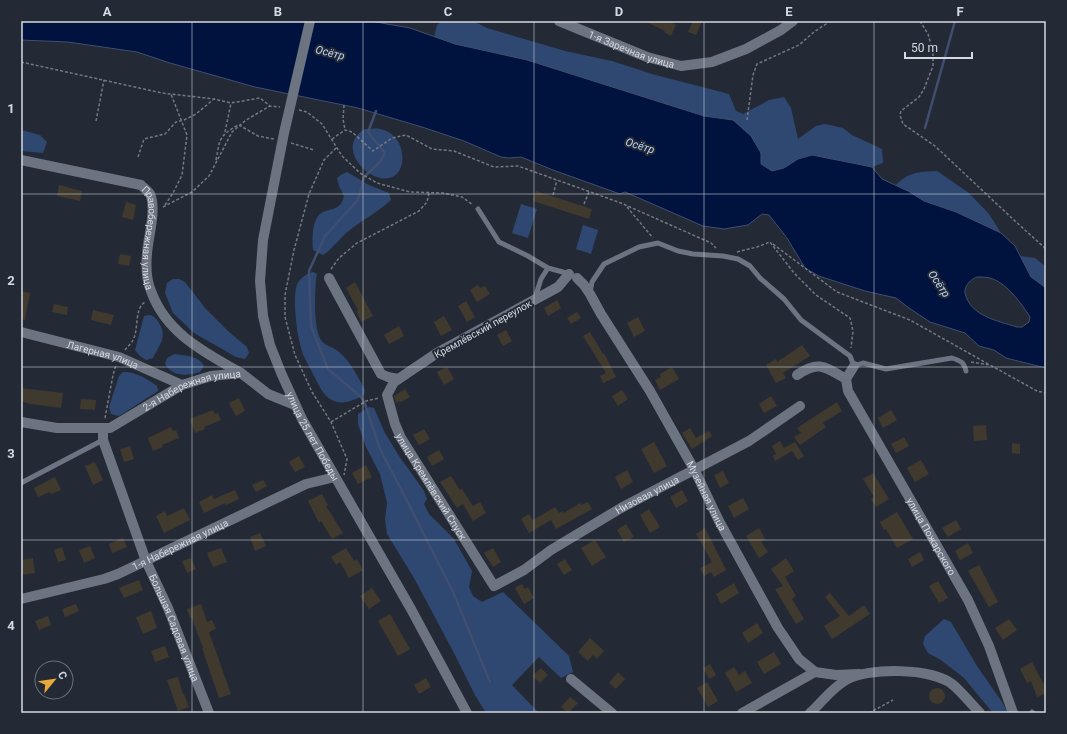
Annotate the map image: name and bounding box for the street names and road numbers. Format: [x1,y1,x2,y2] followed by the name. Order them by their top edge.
[587,28,676,70] street label: 1-я Заречная улица
[140,183,158,291] street label: Правобережная улица
[432,297,534,360] street label: Кремлёвский переулок
[66,338,140,371] street label: Лагерная улица
[141,368,241,413] street label: 2-я Набережная улица
[285,390,342,482] street label: улица 25 лет Победы
[394,432,469,542] street label: улица Кремлёвский Спуск
[685,459,729,533] street label: Музейная улица
[613,473,681,516] street label: Низовая улица
[905,496,958,577] street label: улица Пожарского
[130,517,230,572] street label: 1-я Набережная улица
[147,572,202,683] street label: Большая Садовая улица

